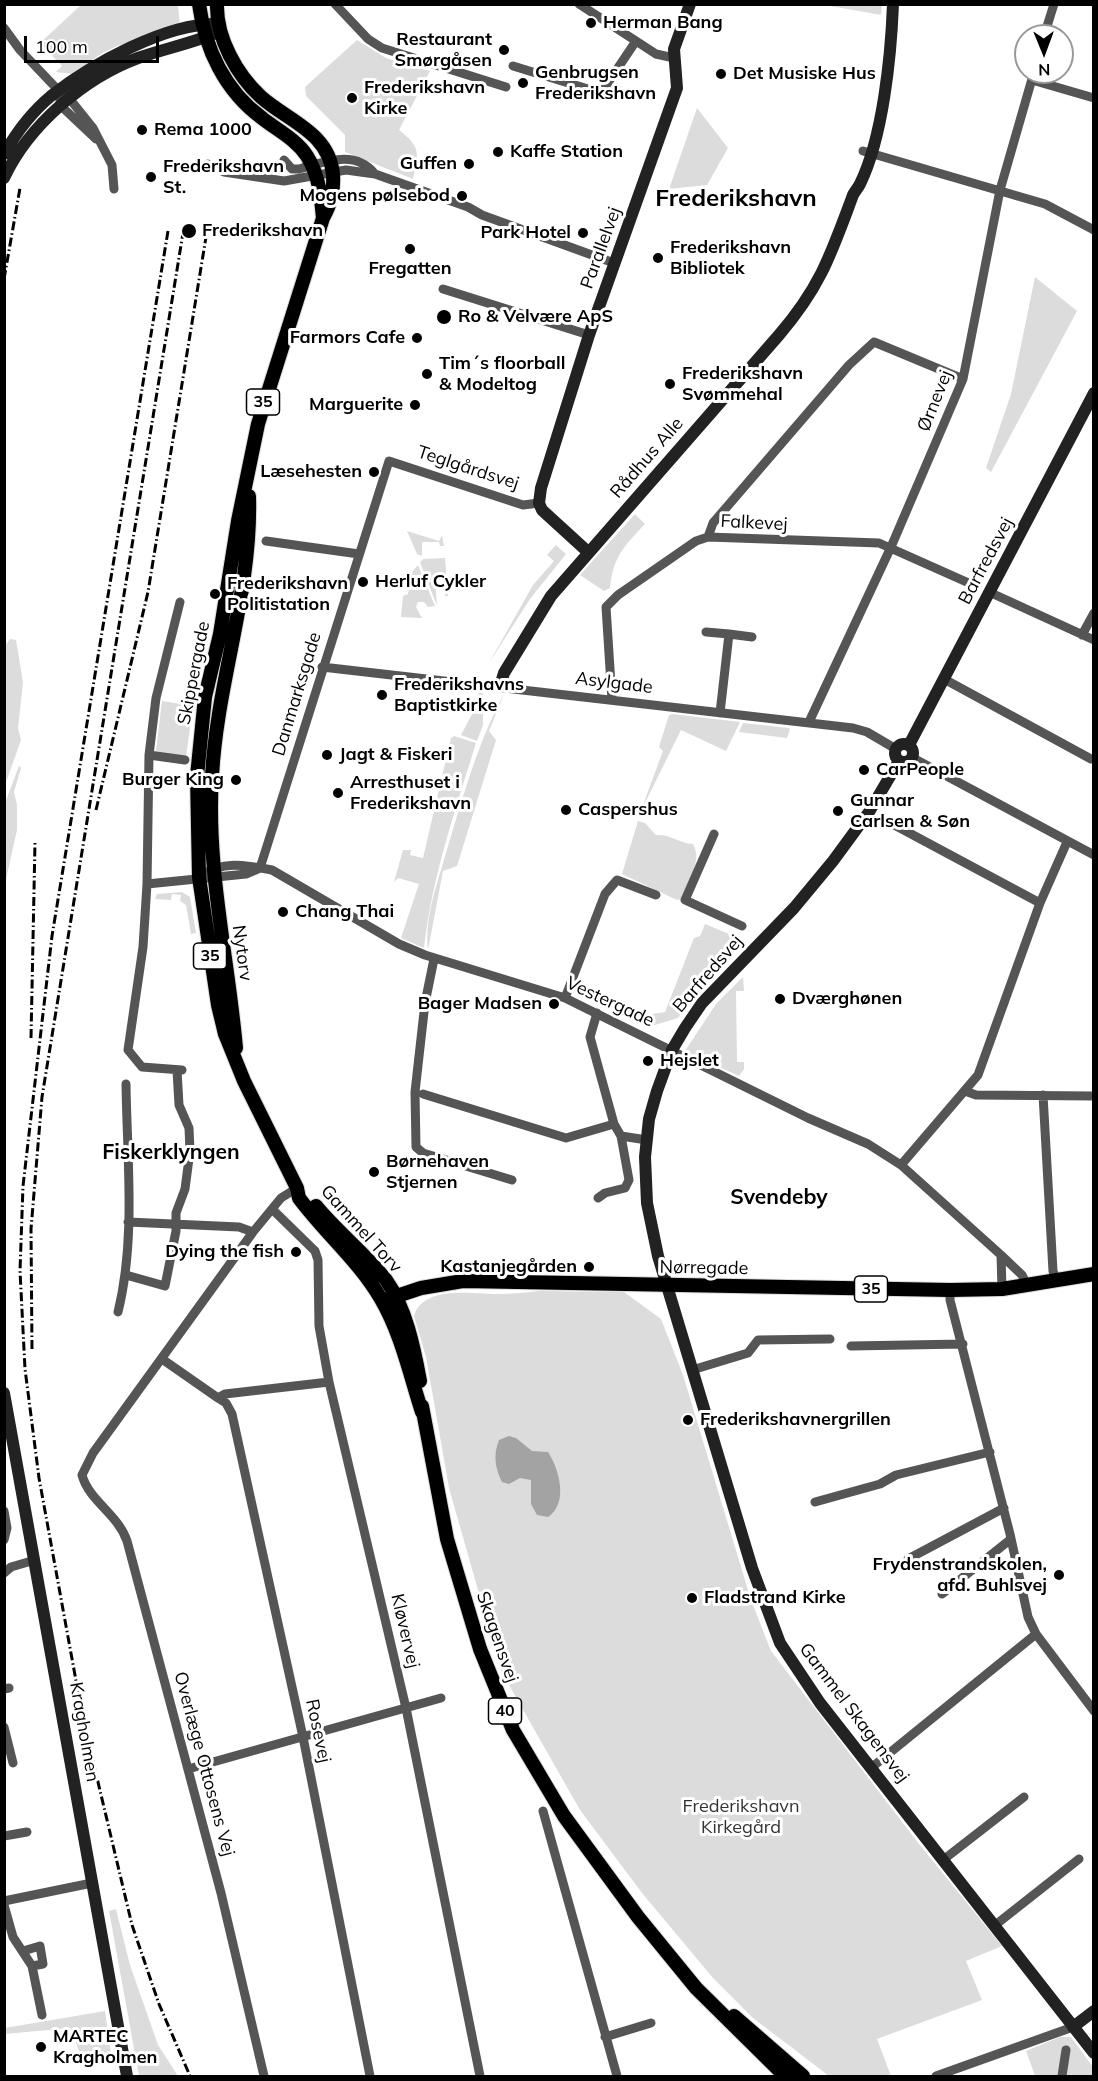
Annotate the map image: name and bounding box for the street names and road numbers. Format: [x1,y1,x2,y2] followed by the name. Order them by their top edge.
[576,204,626,292] street label: Parallelvej
[913,367,957,435] street label: Ørnevej
[246,389,280,415] road number: 35
[606,413,688,503] street label: Rådhus Alle
[414,441,522,495] street label: Teglgårdsvej
[720,510,788,536] street label: Falkevej
[954,514,1018,608] street label: Barfredsvej
[173,619,215,727] street label: Skippergade
[268,630,326,758] street label: Danmarksgade
[574,668,654,698] street label: Asylgade
[227,924,257,982] street label: Nytorv
[669,931,747,1017] street label: Barfredsvej
[194,943,226,969] road number: 35
[562,972,658,1032] street label: Vestergade
[316,1181,406,1277] street label: Gammel Torv
[659,1256,749,1280] street label: Nørregade
[854,1276,888,1302] road number: 35
[471,1589,523,1685] street label: Skagensvej
[386,1592,424,1670] street label: Kløvervej
[795,1639,913,1787] street label: Gammel Skagensvej
[169,1669,239,1859] street label: Overlæge Ottosens Vej
[65,1681,103,1783] street label: Kragholmen
[301,1697,335,1765] street label: Rosevej
[488,1698,522,1724] road number: 40

